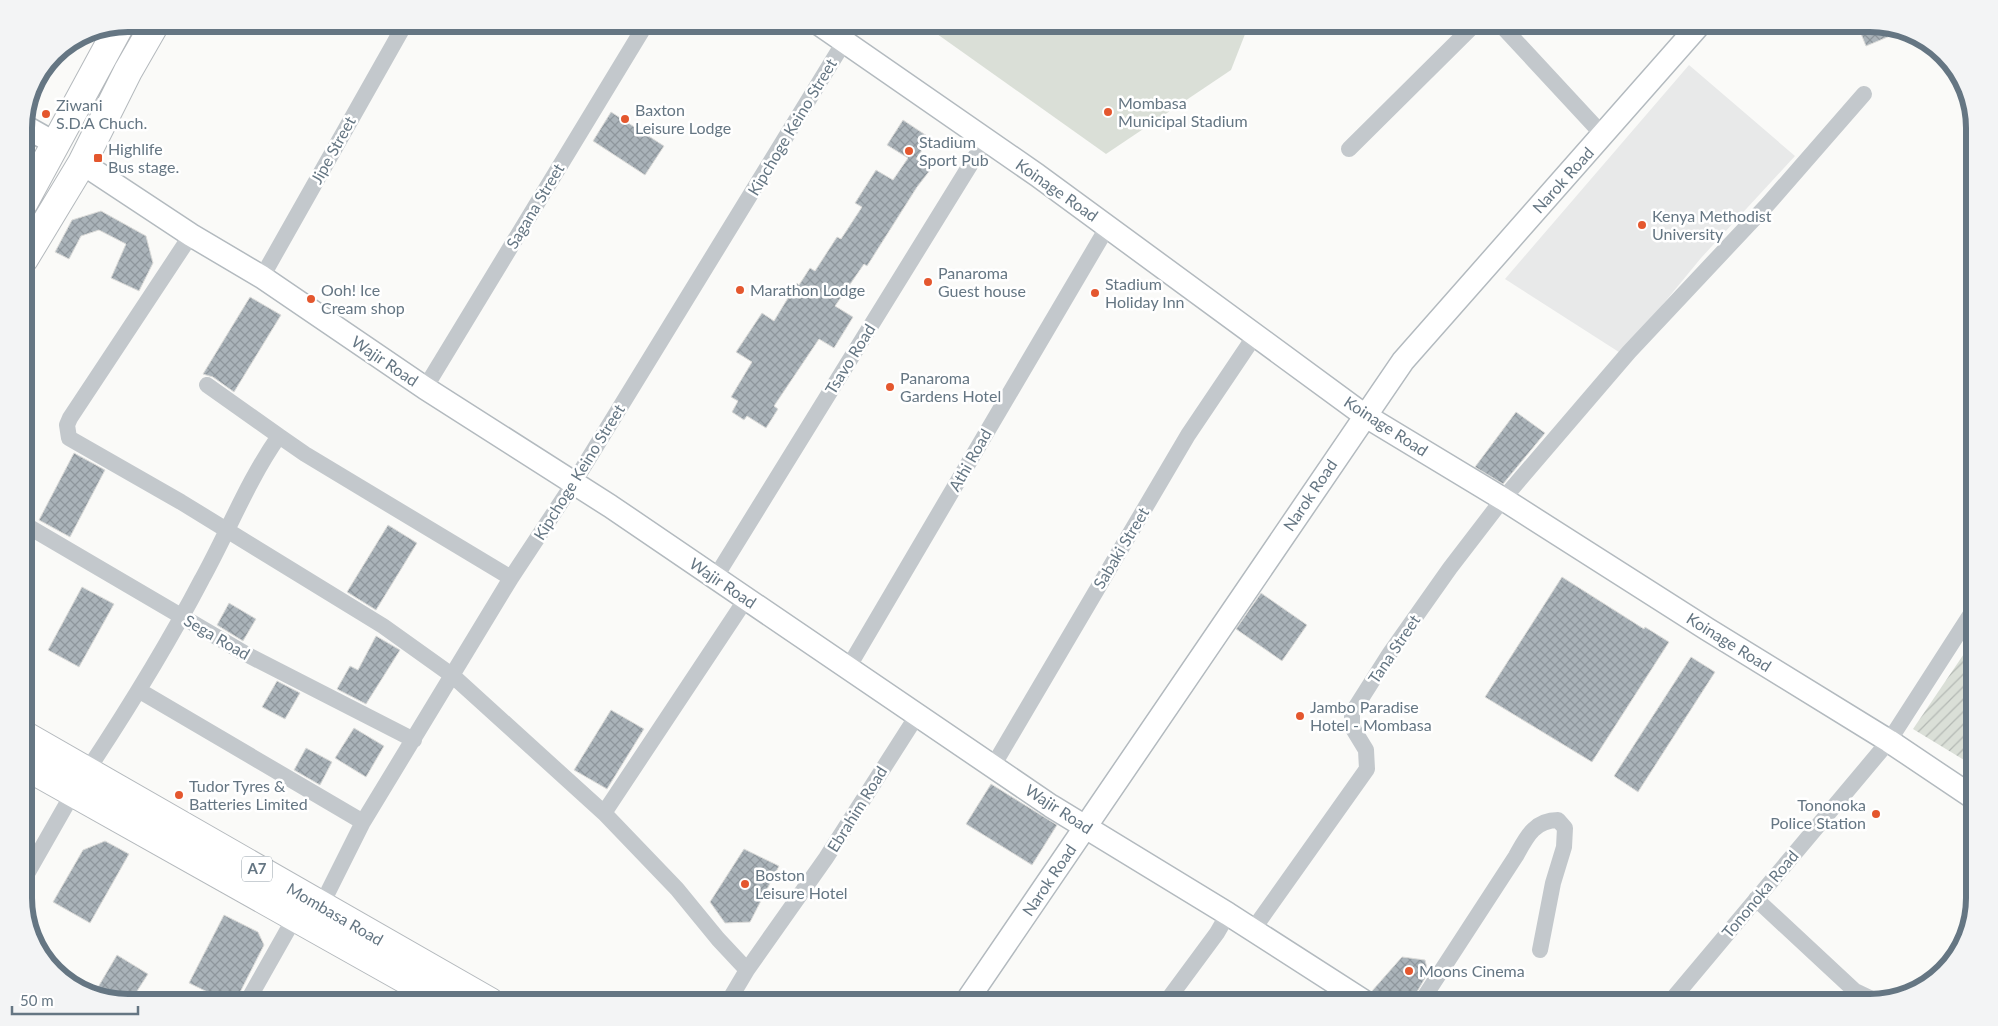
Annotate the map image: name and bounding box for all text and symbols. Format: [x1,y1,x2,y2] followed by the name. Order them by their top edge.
[743,55,840,199] street label: Kipchoge Keino Street
[1118,93,1248,130] place label: Mombasa Municipal Stadium
[56,95,147,132] place label: Ziwani S.D.A Chuch.
[635,100,731,137] place label: Baxton Leisure Lodge
[1102,106,1114,118] marker: Mombasa Municipal Stadium
[40,108,52,120] marker: Ziwani S.D.A Chuch.
[306,113,359,187] street label: Jipe Street
[619,113,631,125] marker: Baxton Leisure Lodge
[919,132,989,169] place label: Stadium Sport Pub
[108,139,179,176] place label: Highlife Bus stage.
[1528,143,1597,217] street label: Narok Road
[903,145,915,157] marker: Stadium Sport Pub
[92,152,104,164] marker: Highlife Bus stage.
[1013,154,1102,225] street label: Koinage Road
[502,160,568,252] street label: Sagana Street
[1652,206,1772,243] place label: Kenya Methodist University
[1636,219,1648,231] marker: Kenya Methodist University
[938,263,1026,300] place label: Panaroma Guest house
[1105,274,1185,311] place label: Stadium Holiday Inn
[922,276,934,288] marker: Panaroma Guest house
[321,280,405,317] place label: Ooh! Ice Cream shop
[750,280,865,299] place label: Marathon Lodge
[734,284,746,296] marker: Marathon Lodge
[1089,287,1101,299] marker: Stadium Holiday Inn
[305,293,317,305] marker: Ooh! Ice Cream shop
[821,320,879,397] street label: Tsavo Road
[348,331,422,390] street label: Wajir Road
[900,368,1001,405] place label: Panaroma Gardens Hotel
[884,381,896,393] marker: Panaroma Gardens Hotel
[1341,391,1432,460] street label: Koinage Road
[529,400,628,543] street label: Kipchoge Keino Street
[944,425,995,494] street label: Athi Road
[1279,455,1340,534] street label: Narok Road
[1089,503,1152,592] street label: Sabaki Street
[686,553,760,612] street label: Wajir Road
[1684,608,1775,675] street label: Koinage Road
[181,610,254,663] street label: Sega Road
[1364,611,1424,687] street label: Tana Street
[1310,697,1432,734] place label: Jambo Paradise Hotel - Mombasa
[1294,710,1306,722] marker: Jambo Paradise Hotel - Mombasa
[823,762,890,855] street label: Ebrahim Road
[189,776,308,813] place label: Tudor Tyres & Batteries Limited
[1022,780,1096,837] street label: Wajir Road
[173,789,185,801] marker: Tudor Tyres & Batteries Limited
[1770,795,1866,832] place label: Tononoka Police Station
[1870,808,1882,820] marker: Tononoka Police Station
[1018,840,1079,919] street label: Narok Road
[1718,846,1802,941] street label: Tononoka Road
[242,856,272,882] road number: A7
[755,865,848,902] place label: Boston Leisure Hotel
[284,878,387,949] street label: Mombasa Road
[739,878,751,890] marker: Boston Leisure Hotel
[1419,961,1525,980] place label: Moons Cinema
[1403,965,1415,977] marker: Moons Cinema
[12,984,139,1016] scale bar
[20,991,54,1009] text: 50 m

